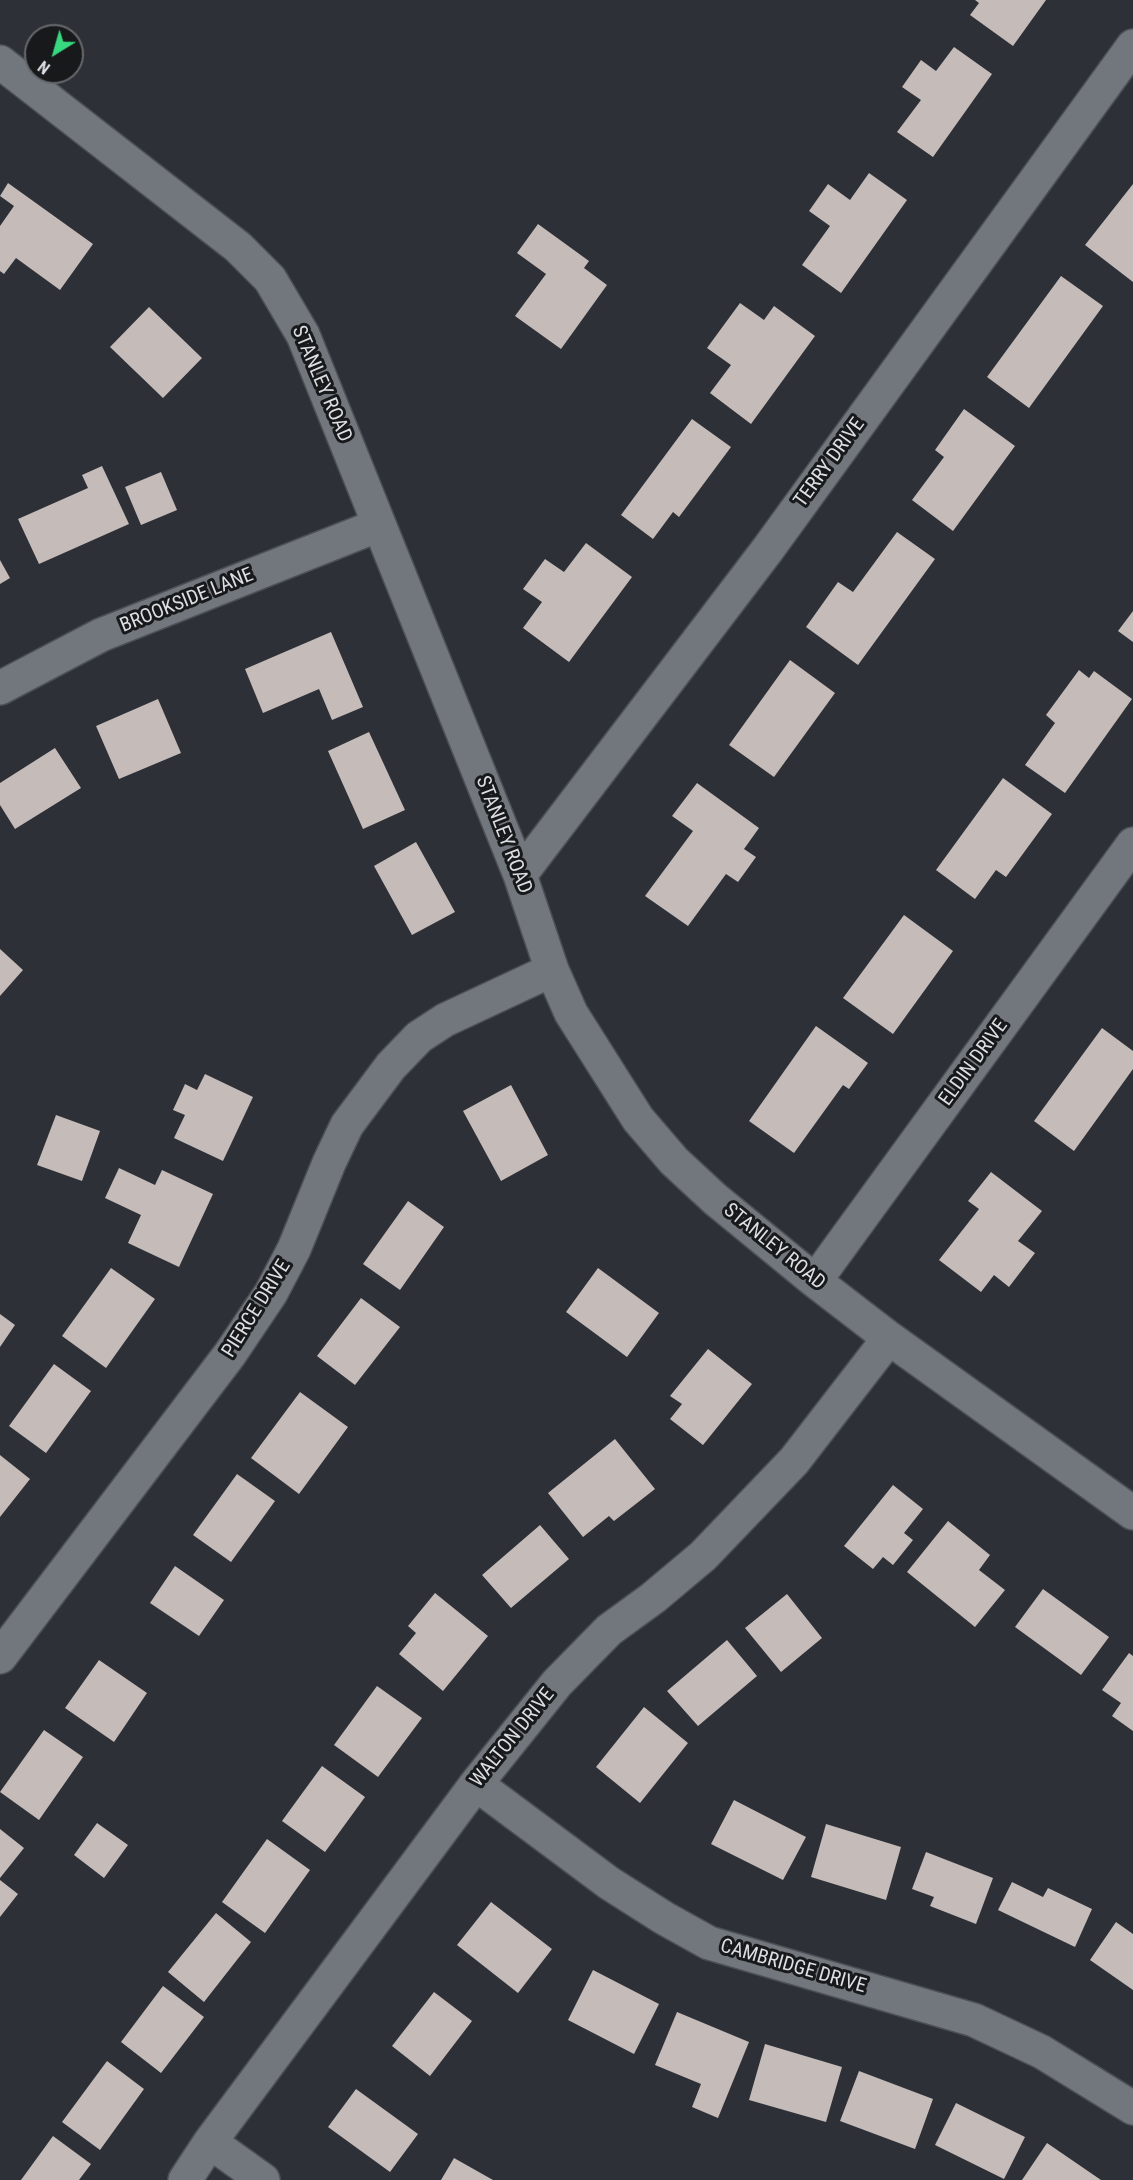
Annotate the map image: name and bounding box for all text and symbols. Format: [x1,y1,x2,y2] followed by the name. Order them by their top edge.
[24,24,84,84] north arrow
[34,57,54,78] text: N
[286,322,356,446] street label: STANLEY ROAD
[790,414,870,512] street label: TERRY DRIVE
[117,563,257,639] street label: BROOKSIDE LANE
[470,773,536,897] street label: STANLEY ROAD
[935,1015,1013,1111] street label: ELDIN DRIVE
[718,1199,830,1295] street label: STANLEY ROAD
[217,1256,297,1362] street label: PIERCE DRIVE
[466,1684,560,1792] street label: WALTON DRIVE
[717,1935,869,1999] street label: CAMBRIDGE DRIVE

